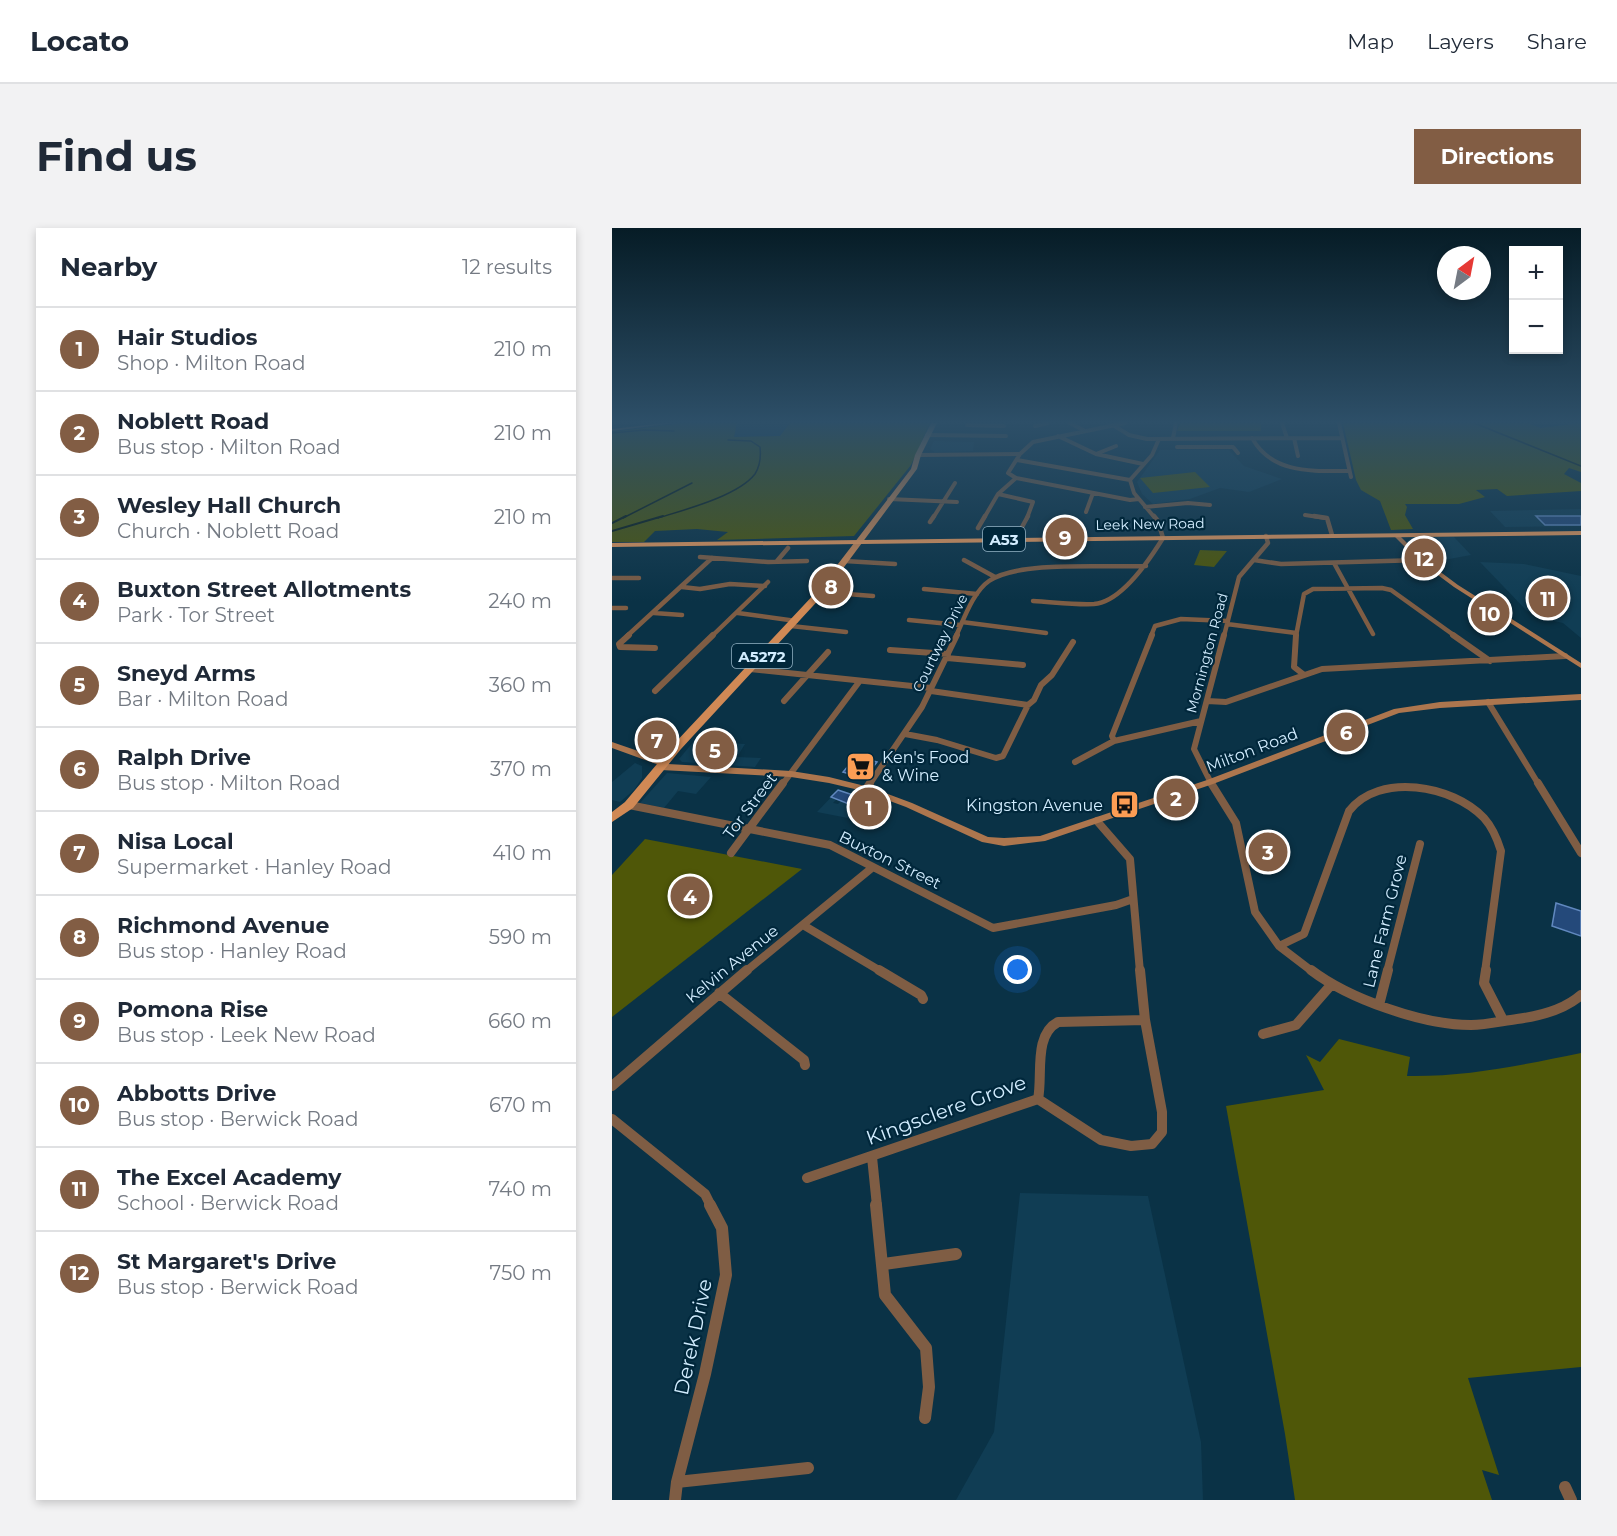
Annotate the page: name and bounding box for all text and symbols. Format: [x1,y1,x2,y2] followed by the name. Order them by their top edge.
[30,24,129,58] text: Locato
[1347,29,1394,54] text: Map
[1427,29,1494,54] text: Layers
[1527,29,1587,54] text: Share
[1414,129,1581,184] button: Directions
[36,130,197,182] text: Find us
[1437,246,1491,300] north arrow
[1509,246,1563,354] map controls
[1509,246,1563,300] button: +
[60,251,157,283] text: Nearby
[462,255,552,279] text: 12 results
[1509,300,1563,354] button: −
[117,324,257,351] text: Hair Studios
[76,337,83,361] text: 1
[494,337,552,361] text: 210 m
[117,351,305,375] text: Shop · Milton Road
[117,408,269,435] text: Noblett Road
[74,421,85,445] text: 2
[494,421,552,445] text: 210 m
[117,435,341,459] text: Bus stop · Milton Road
[117,492,341,519] text: Wesley Hall Church
[74,505,85,529] text: 3
[494,505,552,529] text: 210 m
[1046,514,1084,560] pin: 9
[1095,514,1205,534] street label: Leek New Road
[117,519,339,543] text: Church · Noblett Road
[983,527,1025,551] road number: A53
[1404,536,1444,580] pin: 12
[812,564,850,608] pin: 8
[117,576,411,603] text: Buxton Street Allotments
[1528,576,1568,620] pin: 11
[73,589,86,613] text: 4
[488,589,552,613] text: 240 m
[1470,590,1510,636] pin: 10
[908,591,972,695] street label: Courtway Drive
[1182,591,1232,715] street label: Mornington Road
[117,603,275,627] text: Park · Tor Street
[732,644,792,668] road number: A5272
[117,660,256,687] text: Sneyd Arms
[74,673,85,697] text: 5
[489,673,552,697] text: 360 m
[117,687,288,711] text: Bar · Milton Road
[1326,710,1366,754] pin: 6
[638,718,676,762] pin: 7
[1203,724,1301,776] street label: Milton Road
[696,728,734,772] pin: 5
[117,744,251,771] text: Ralph Drive
[882,748,969,785] place label: Ken's Food & Wine
[845,750,877,782] supermarket icon: Ken's Food & Wine
[73,757,86,781] text: 6
[490,757,552,781] text: 370 m
[719,769,781,843] street label: Tor Street
[117,771,341,795] text: Bus stop · Milton Road
[1156,776,1196,820] pin: 2
[850,784,888,830] pin: 1
[1108,789,1140,821] bus stop icon: Kingston Avenue
[966,796,1103,815] place label: Kingston Avenue
[836,827,944,893] street label: Buxton Street
[117,828,234,855] text: Nisa Local
[1248,830,1288,874] pin: 3
[73,841,86,865] text: 7
[492,841,552,865] text: 410 m
[1359,852,1411,990] street label: Lane Farm Grove
[117,855,392,879] text: Supermarket · Hanley Road
[670,874,710,918] pin: 4
[117,912,329,939] text: Richmond Avenue
[682,921,782,1007] street label: Kelvin Avenue
[73,925,86,949] text: 8
[489,925,552,949] text: 590 m
[117,939,347,963] text: Bus stop · Hanley Road
[1003,955,1032,984] your location
[117,996,268,1023] text: Pomona Rise
[73,1009,86,1033] text: 9
[488,1009,552,1033] text: 660 m
[117,1023,376,1047] text: Bus stop · Leek New Road
[863,1070,1029,1150] street label: Kingsclere Grove
[117,1080,276,1107] text: Abbotts Drive
[69,1093,90,1117] text: 10
[489,1093,552,1117] text: 670 m
[117,1107,359,1131] text: Bus stop · Berwick Road
[117,1164,342,1191] text: The Excel Academy
[72,1177,87,1201] text: 11
[489,1177,552,1201] text: 740 m
[117,1191,339,1215] text: School · Berwick Road
[117,1248,336,1275] text: St Margaret's Drive
[70,1261,89,1285] text: 12
[490,1261,552,1285] text: 750 m
[117,1275,359,1299] text: Bus stop · Berwick Road
[669,1277,717,1397] street label: Derek Drive

